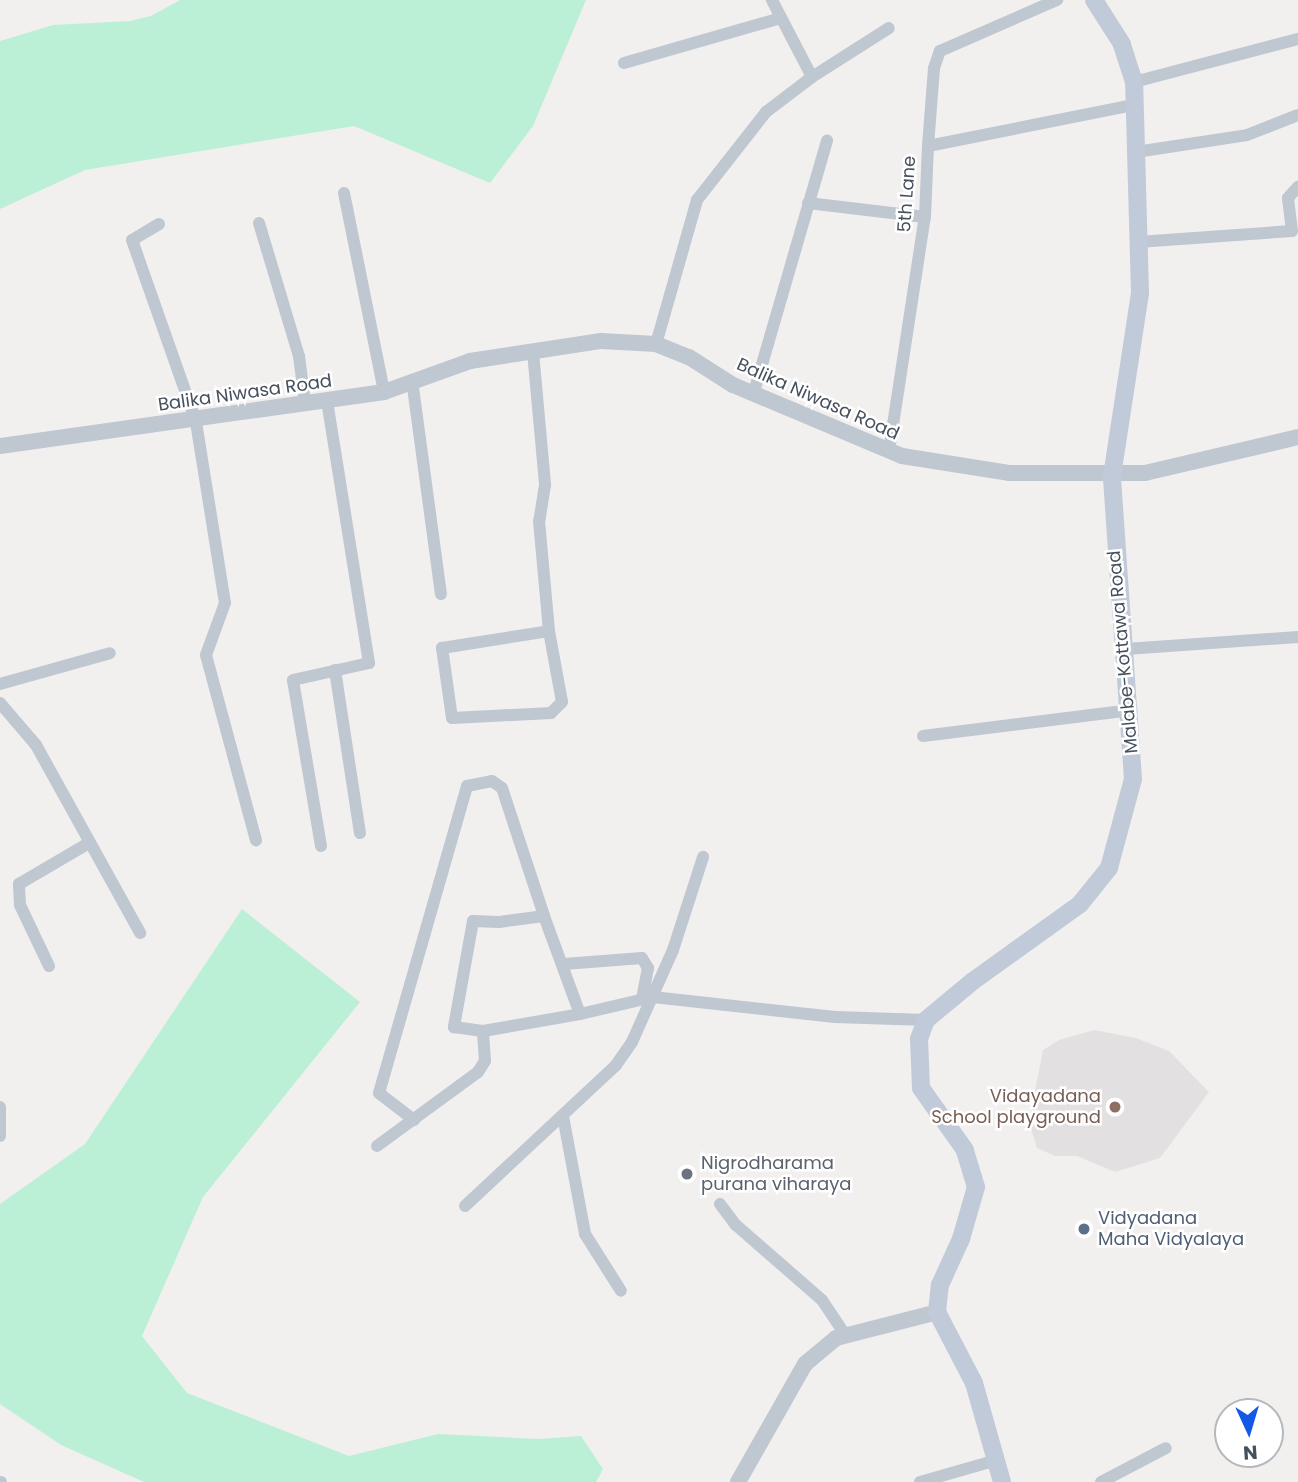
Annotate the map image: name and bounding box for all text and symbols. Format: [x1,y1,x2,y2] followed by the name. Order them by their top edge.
[894,155,920,233] street label: 5th Lane
[733,353,903,445] street label: Balika Niwasa Road
[157,370,333,416] street label: Balika Niwasa Road
[1103,550,1143,754] street label: Malabe-Kottawa Road
[931,1086,1101,1128] place label: Vidayadana School playground
[1107,1099,1123,1115] marker: Vidayadana School playground
[701,1153,851,1196] place label: Nigrodharama purana viharaya
[679,1166,695,1182] marker: Nigrodharama purana viharaya
[1098,1208,1244,1250] place label: Vidyadana Maha Vidyalaya
[1076,1221,1092,1237] marker: Vidyadana Maha Vidyalaya
[1214,1398,1284,1468] north arrow
[1242,1438,1258,1466] text: N

